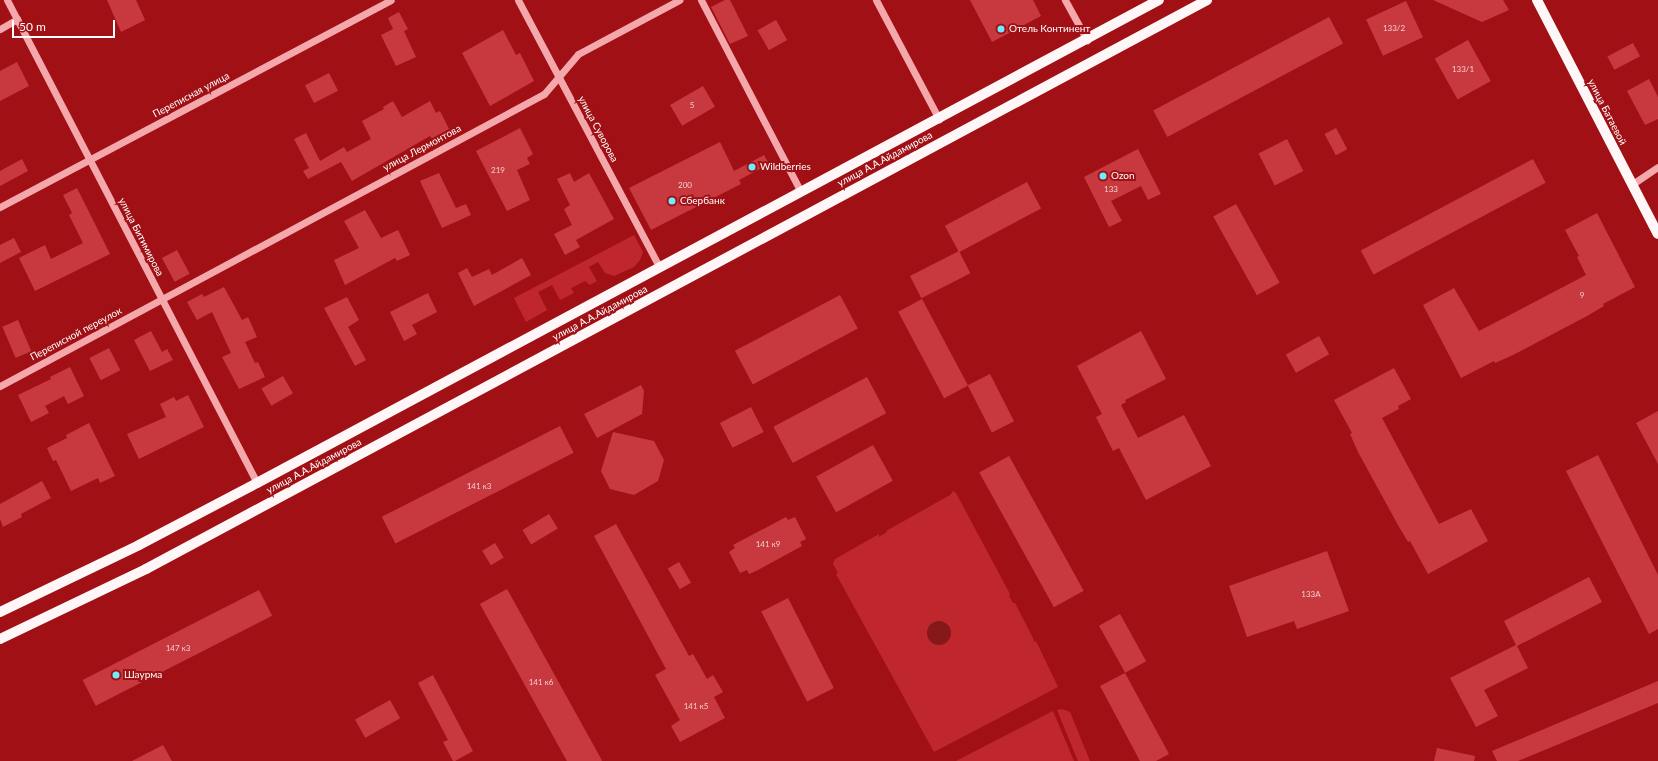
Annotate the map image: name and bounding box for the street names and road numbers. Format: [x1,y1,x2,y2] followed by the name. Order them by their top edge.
[151,70,231,120] street label: Переписная улица
[1585,77,1629,147] street label: улица Батаевой
[575,94,621,164] street label: улица Суворова
[381,122,463,174] street label: улица Лермонтова
[835,129,935,189] street label: улица А.А.Айдамирова
[116,196,166,278] street label: улица Битимирова
[550,283,650,343] street label: улица А.А.Айдамирова
[28,305,124,363] street label: Переписной переулок
[264,436,364,496] street label: улица А.А.Айдамирова

